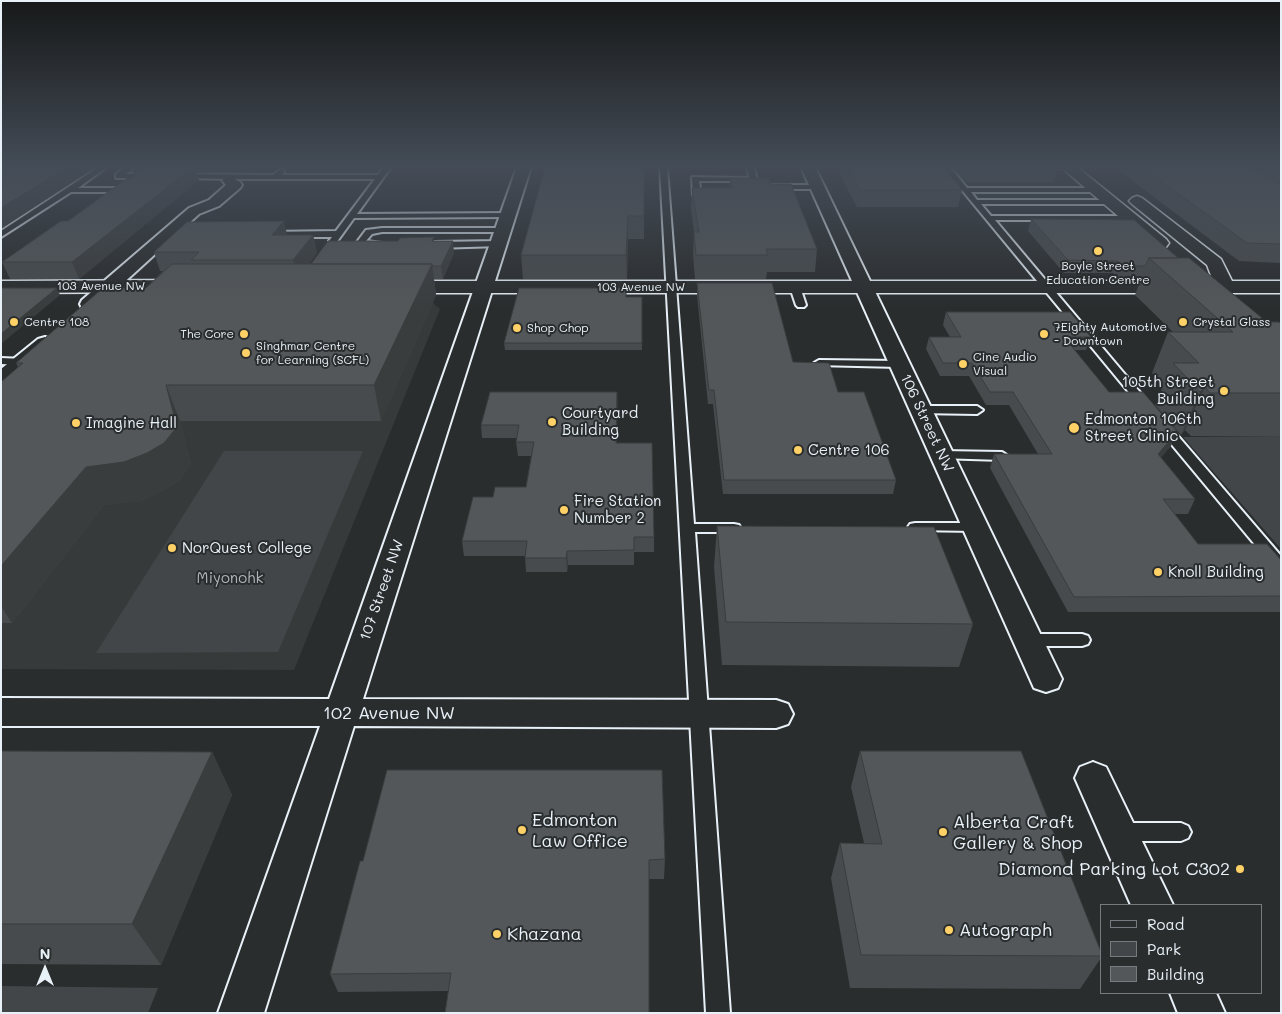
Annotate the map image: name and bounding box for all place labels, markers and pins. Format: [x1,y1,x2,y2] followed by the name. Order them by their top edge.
[1092,245,1104,257] marker: Boyle Street Education Centre
[1046,259,1150,287] place label: Boyle Street Education Centre
[24,315,89,329] place label: Centre 108
[1193,315,1270,329] place label: Crystal Glass
[8,316,20,328] marker: Centre 108
[1177,316,1189,328] marker: Crystal Glass
[1054,320,1167,348] place label: 7Eighty Automotive - Downtown
[527,321,589,335] place label: Shop Chop
[511,322,523,334] marker: Shop Chop
[180,327,234,341] place label: The Core
[238,328,250,340] marker: The Core
[1038,328,1050,340] marker: 7Eighty Automotive - Downtown
[256,339,369,367] place label: Singhmar Centre for Learning (SCFL)
[240,347,252,359] marker: Singhmar Centre for Learning (SCFL)
[973,350,1036,378] place label: Cine Audio Visual
[957,358,969,370] marker: Cine Audio Visual
[1122,373,1214,408] place label: 105th Street Building
[1218,385,1230,397] marker: 105th Street Building
[562,404,638,439] place label: Courtyard Building
[1085,410,1201,445] place label: Edmonton 106th Street Clinic
[86,414,177,432] place label: Imagine Hall
[546,416,558,428] marker: Courtyard Building
[70,417,82,429] marker: Imagine Hall
[1067,421,1081,435] marker: Edmonton 106th Street Clinic
[808,441,890,459] place label: Centre 106
[792,444,804,456] marker: Centre 106
[574,492,661,527] place label: Fire Station Number 2
[558,504,570,516] marker: Fire Station Number 2
[182,539,312,557] place label: NorQuest College
[166,542,178,554] marker: NorQuest College
[1168,563,1264,581] place label: Knoll Building
[1152,566,1164,578] marker: Knoll Building
[532,809,628,852] place label: Edmonton Law Office
[953,811,1083,854] place label: Alberta Craft Gallery & Shop
[516,824,528,836] marker: Edmonton Law Office
[937,826,949,838] marker: Alberta Craft Gallery & Shop
[998,858,1230,880] place label: Diamond Parking Lot C302
[1234,863,1246,875] marker: Diamond Parking Lot C302
[959,919,1052,941] place label: Autograph
[507,923,582,945] place label: Khazana
[943,924,955,936] marker: Autograph
[491,928,503,940] marker: Khazana

